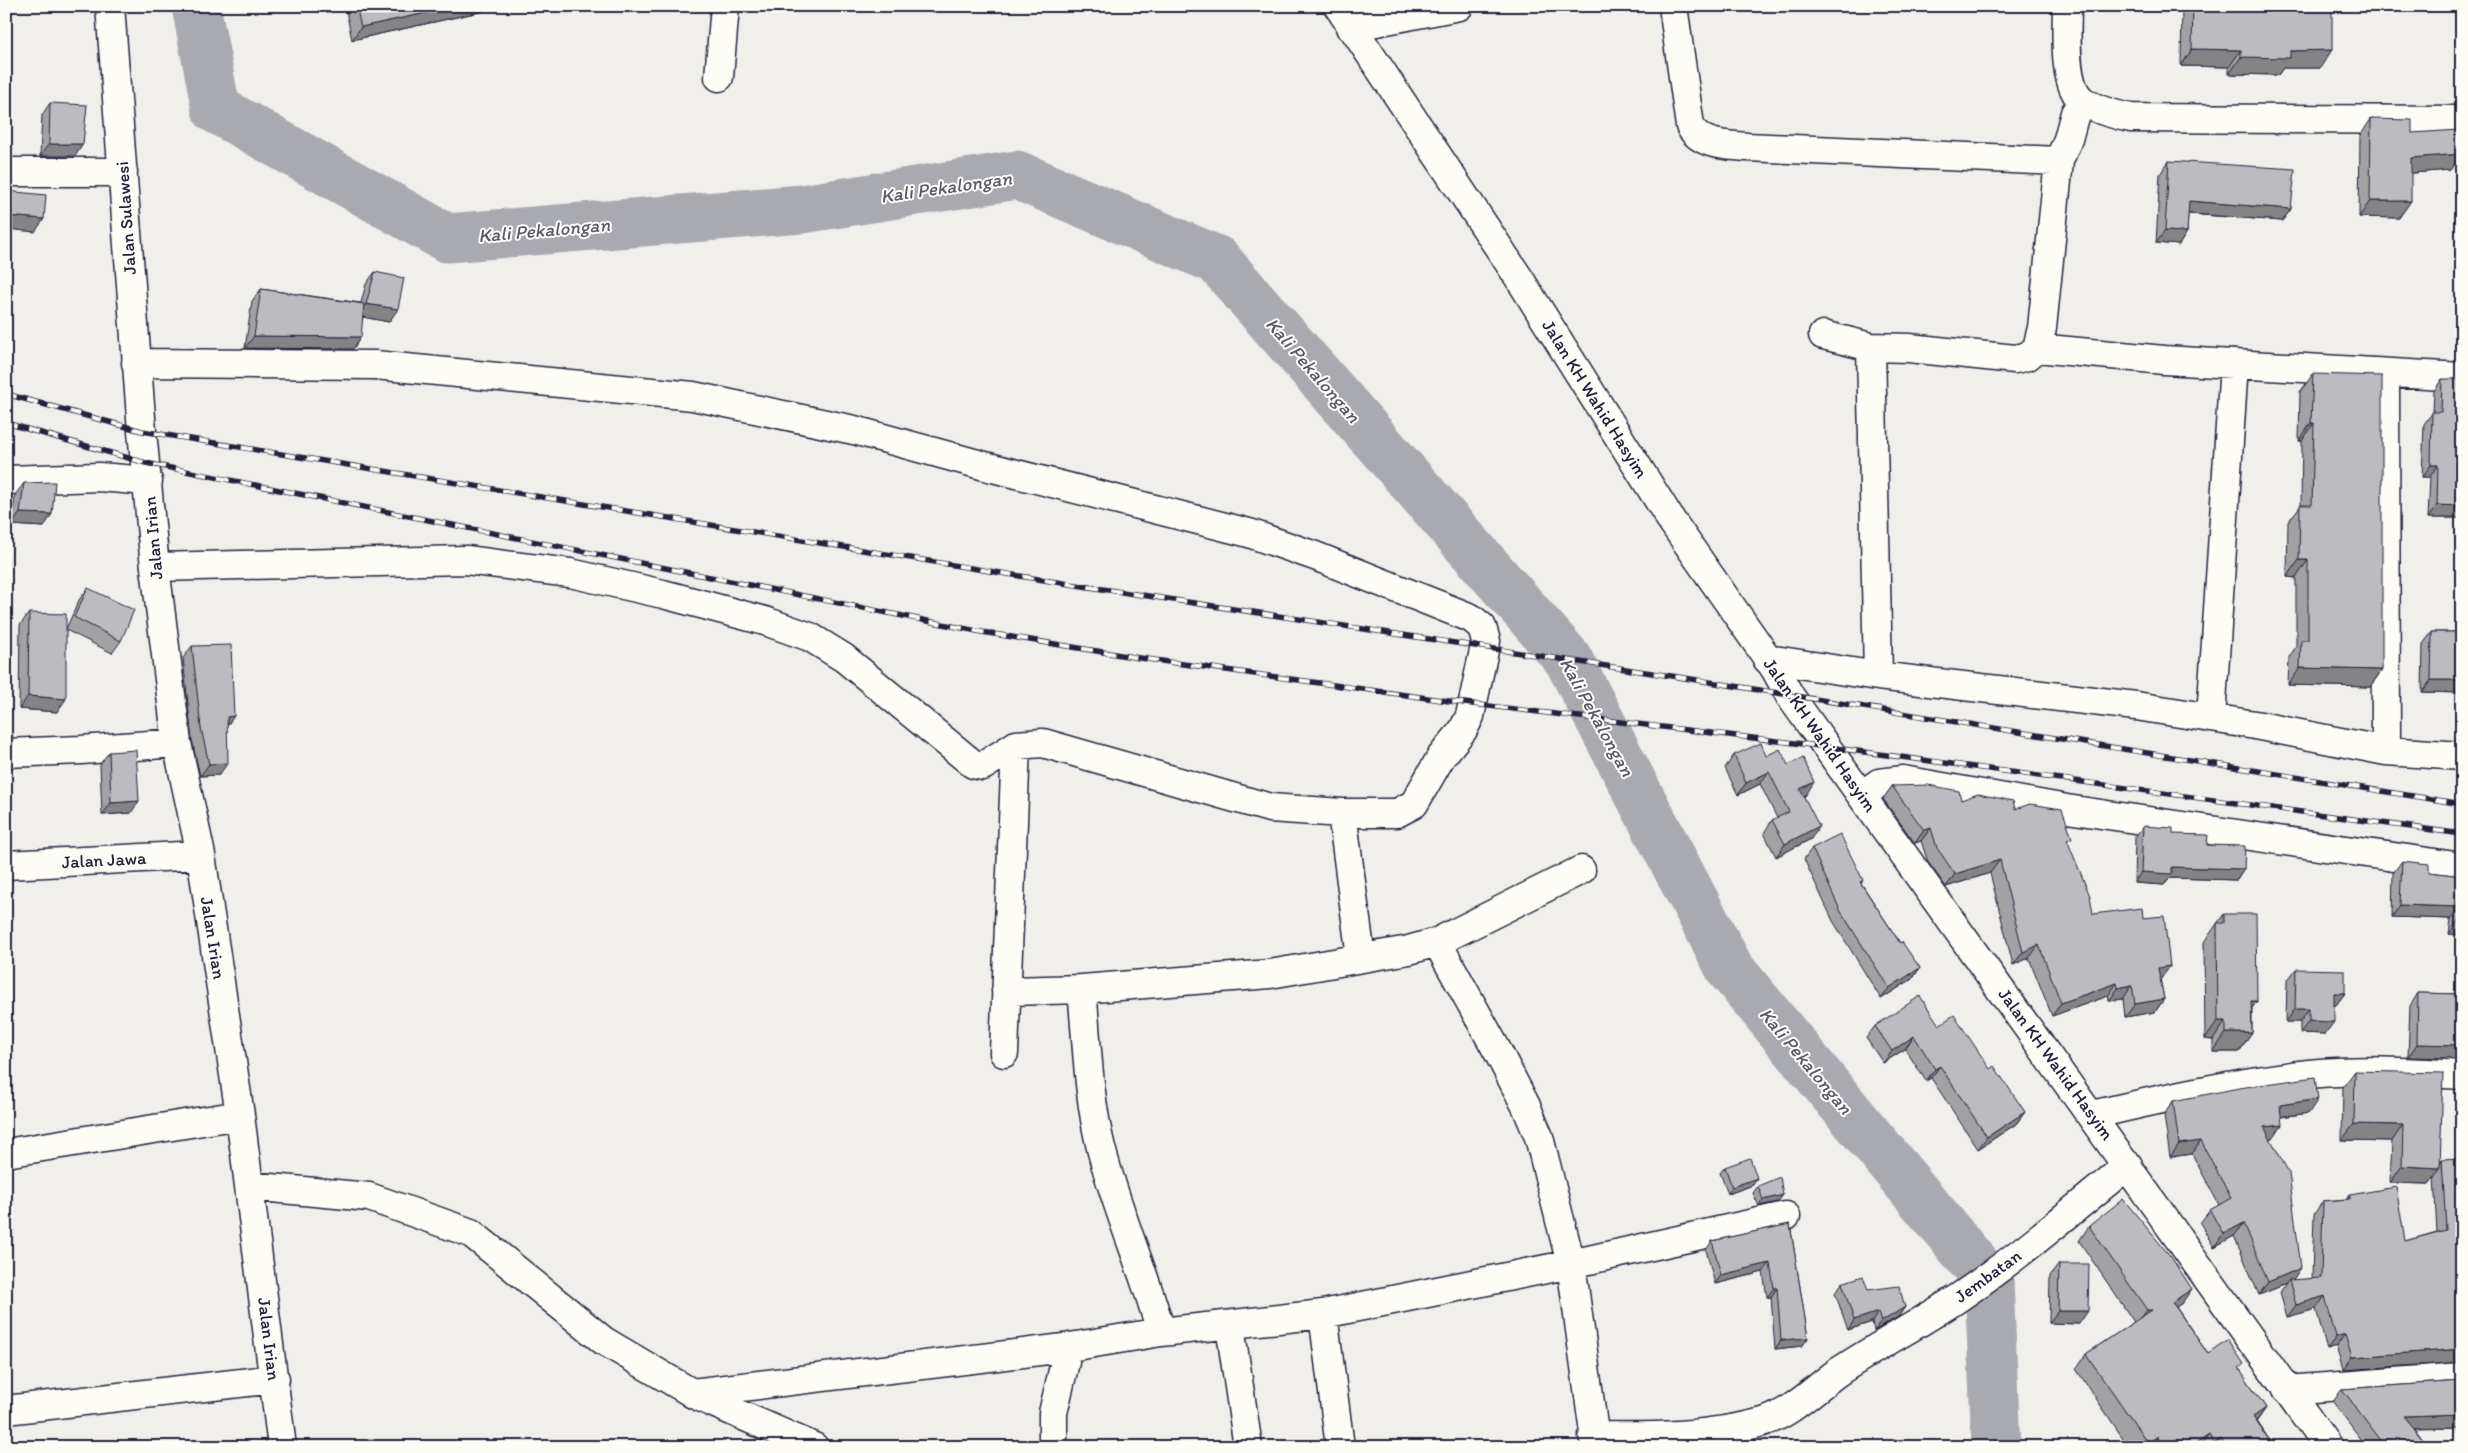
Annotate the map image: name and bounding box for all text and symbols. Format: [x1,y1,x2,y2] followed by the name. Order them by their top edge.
[111,161,141,275] street label: Jalan Sulawesi
[879,166,1013,208] water label: Kali Pekalongan
[477,213,611,247] water label: Kali Pekalongan
[1261,313,1365,428] water label: Kali Pekalongan
[1537,316,1653,483] street label: Jalan KH Wahid Hasyim
[138,496,168,580] street label: Jalan Irian
[1555,654,1639,781] water label: Kali Pekalongan
[1759,654,1882,817] street label: Jalan KH Wahid Hasyim
[61,847,147,873] street label: Jalan Jawa
[196,895,230,981] street label: Jalan Irian
[1993,984,2119,1145] street label: Jalan KH Wahid Hasyim
[1755,1003,1857,1119] water label: Kali Pekalongan
[1950,1244,2026,1308] street label: Jembatan
[253,1296,285,1382] street label: Jalan Irian

